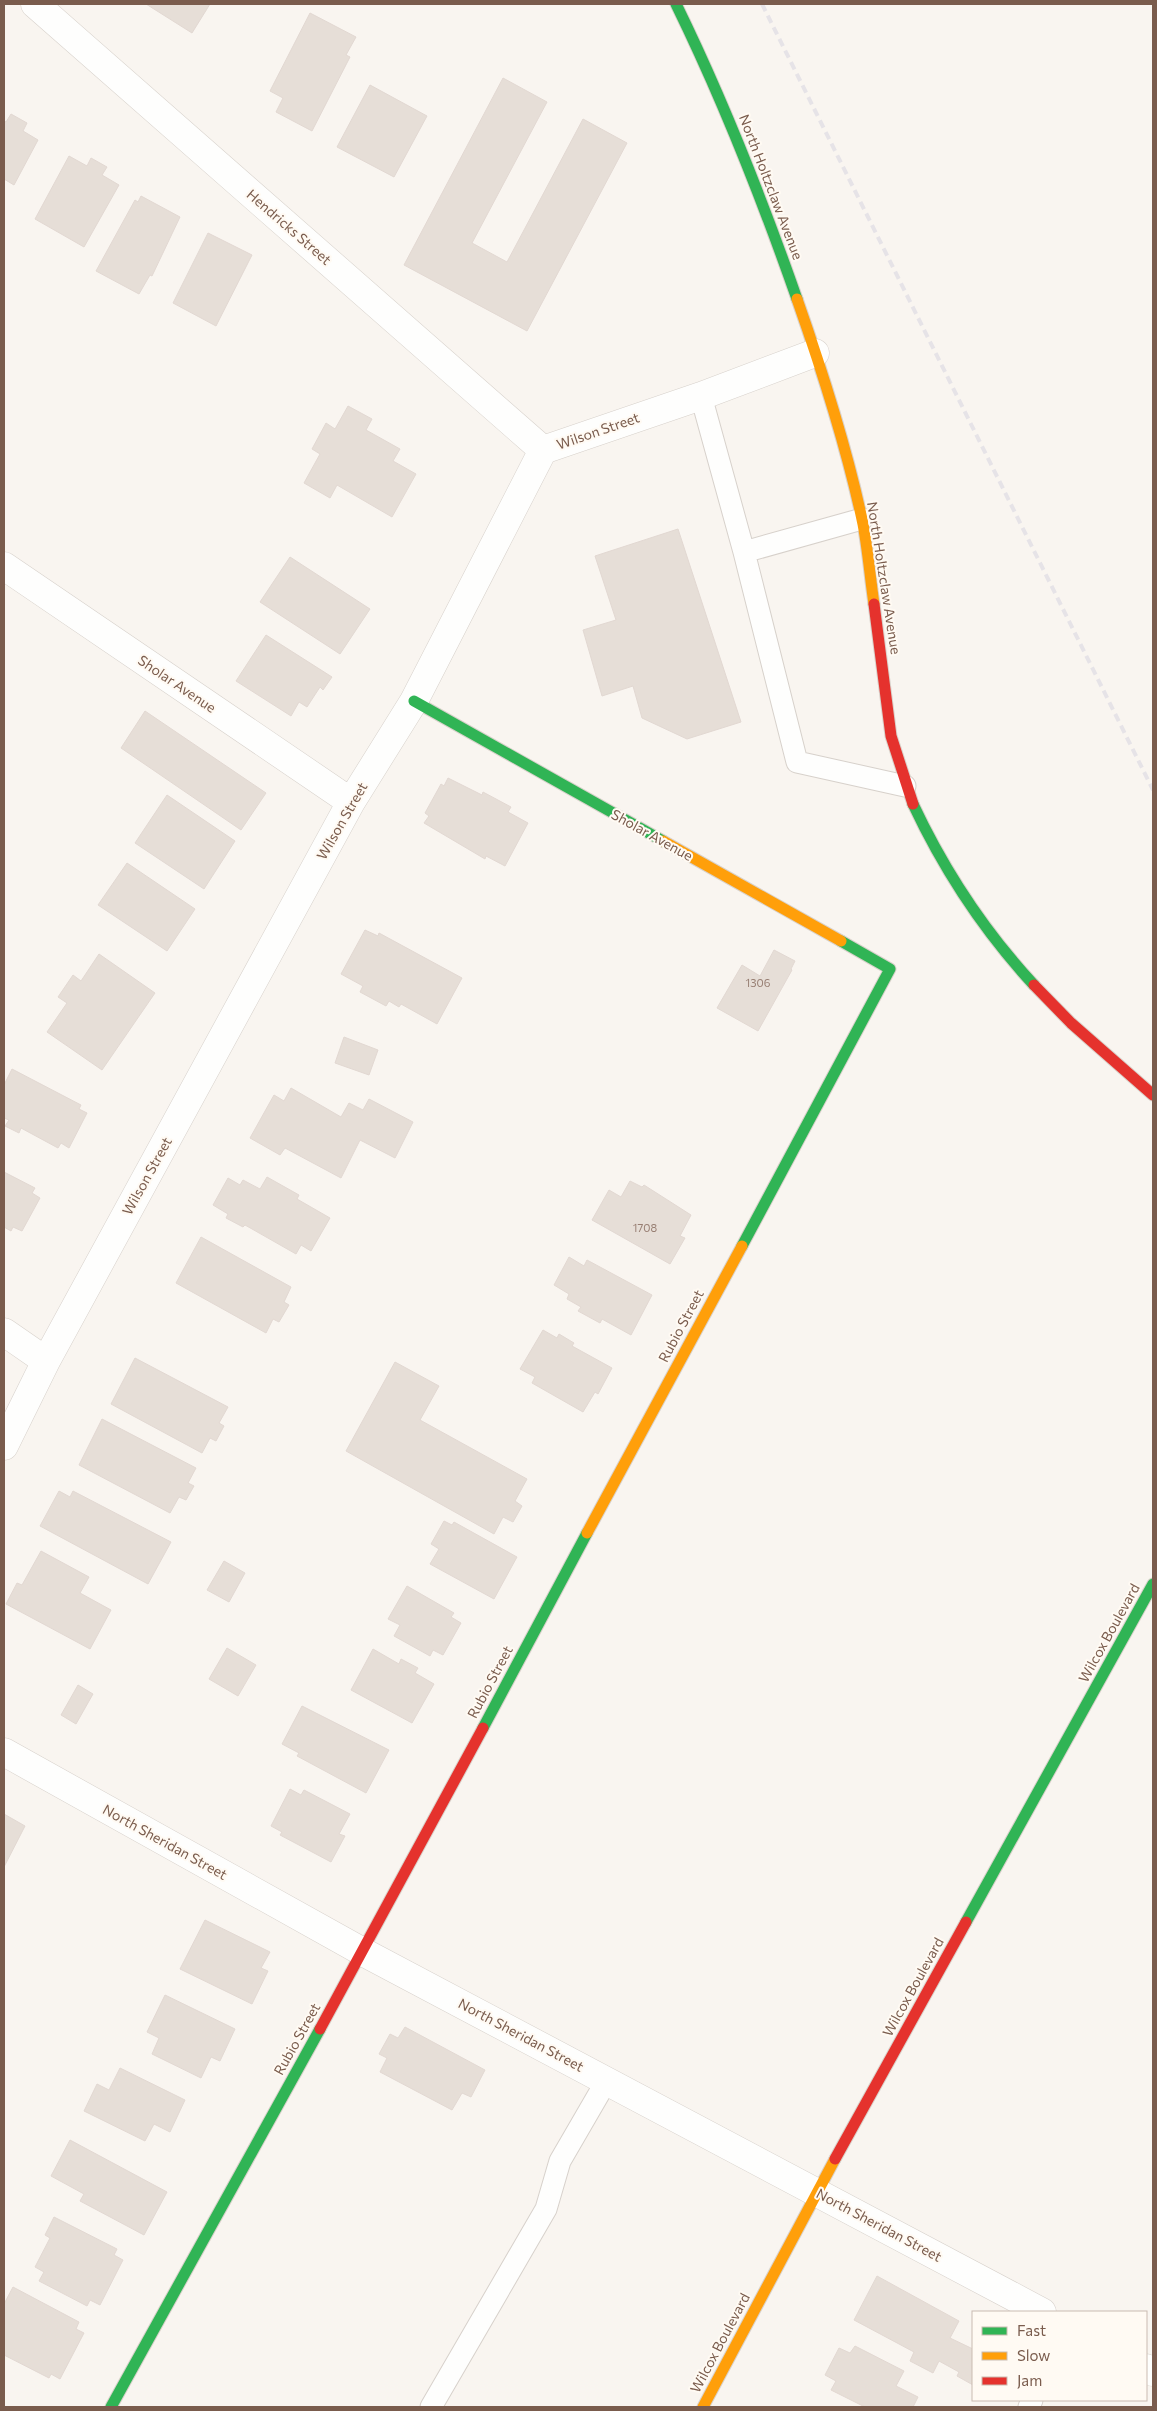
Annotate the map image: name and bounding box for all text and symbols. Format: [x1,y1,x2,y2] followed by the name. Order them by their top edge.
[736,112,807,262] street label: North Holtzclaw Avenue
[244,185,335,268] street label: Hendricks Street
[554,408,642,453] street label: Wilson Street
[864,500,905,655] street label: North Holtzclaw Avenue
[135,651,220,716] street label: Sholar Avenue
[313,779,371,862] street label: Wilson Street
[609,805,696,864] street label: Sholar Avenue
[746,976,771,989] house number: 1306
[118,1134,175,1218] street label: Wilson Street
[633,1221,657,1234] house number: 1708
[654,1286,707,1365] street label: Rubio Street
[1074,1580,1143,1685] street label: Wilcox Boulevard
[463,1642,516,1721] street label: Rubio Street
[100,1800,231,1883] street label: North Sheridan Street
[878,1934,947,2039] street label: Wilcox Boulevard
[456,1994,587,2075] street label: North Sheridan Street
[270,2000,323,2078] street label: Rubio Street
[814,2184,945,2265] street label: North Sheridan Street
[686,2290,753,2395] street label: Wilcox Boulevard
[972,2311,1147,2401] legend
[1017,2321,1046,2339] text: Fast
[1017,2346,1050,2364] text: Slow
[1017,2371,1042,2389] text: Jam

